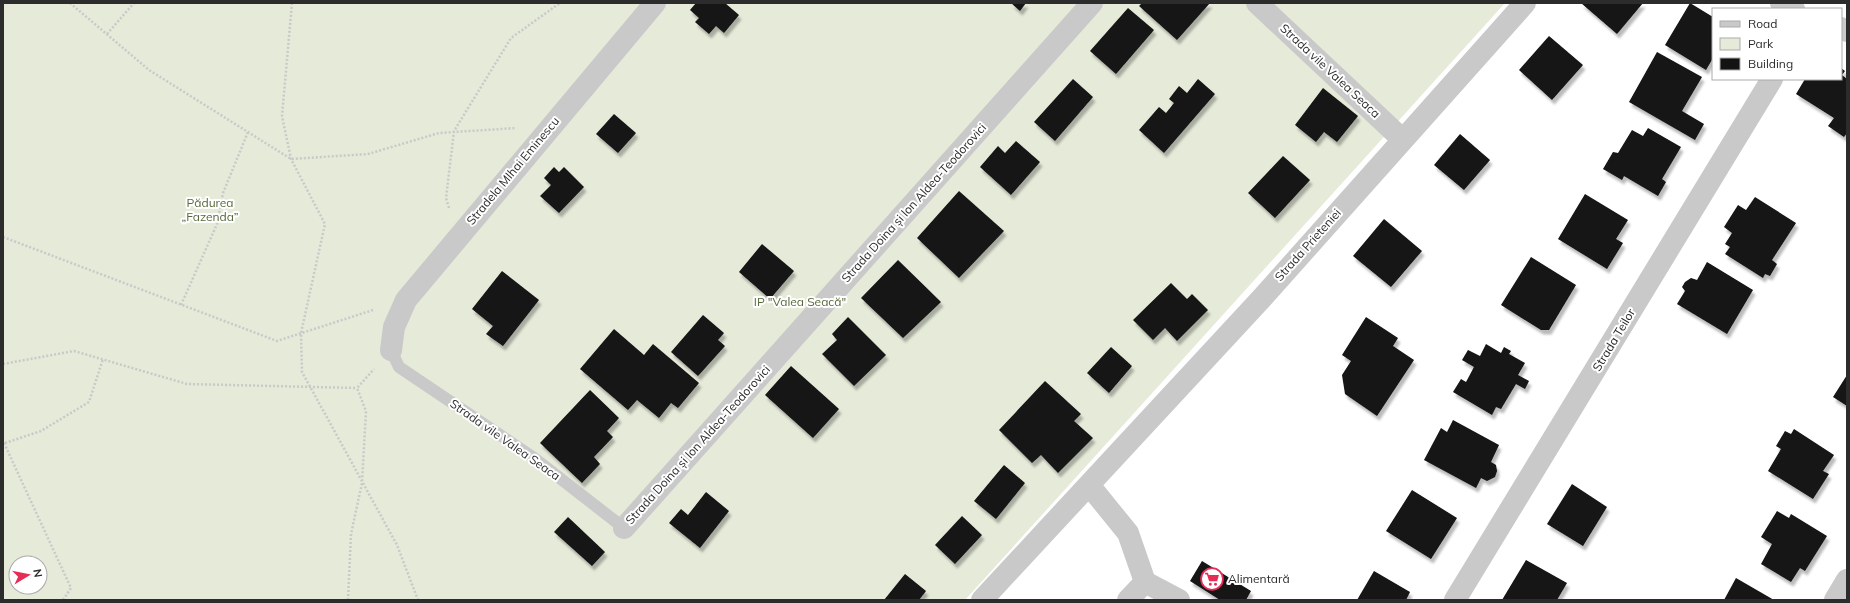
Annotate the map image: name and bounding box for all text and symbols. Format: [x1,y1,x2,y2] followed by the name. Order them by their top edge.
[1712,8,1842,80] legend
[1748,16,1777,31] text: Road
[1277,20,1383,121] street label: Strada vile Valea Seaca
[1748,36,1774,51] text: Park
[1748,56,1793,71] text: Building
[463,114,562,228] street label: Stradela MIhai Eminescu
[838,120,990,286] street label: Strada Doina și Ion Aldea-Teodorovici
[181,195,239,224] park label: Pădurea „Fazenda”
[1271,205,1344,284] street label: Strada Prieteniei
[754,294,846,309] park label: IP "Valea Seacă"
[1589,305,1638,374] street label: Strada Teilor
[622,362,774,528] street label: Strada Doina și Ion Aldea-Teodorovici
[447,396,563,483] street label: Strada vile Valea Seaca
[8,555,48,595] north arrow
[1199,566,1225,592] supermarket icon: Alimentară
[30,568,45,579] text: N
[1228,571,1290,586] place label: Alimentară

